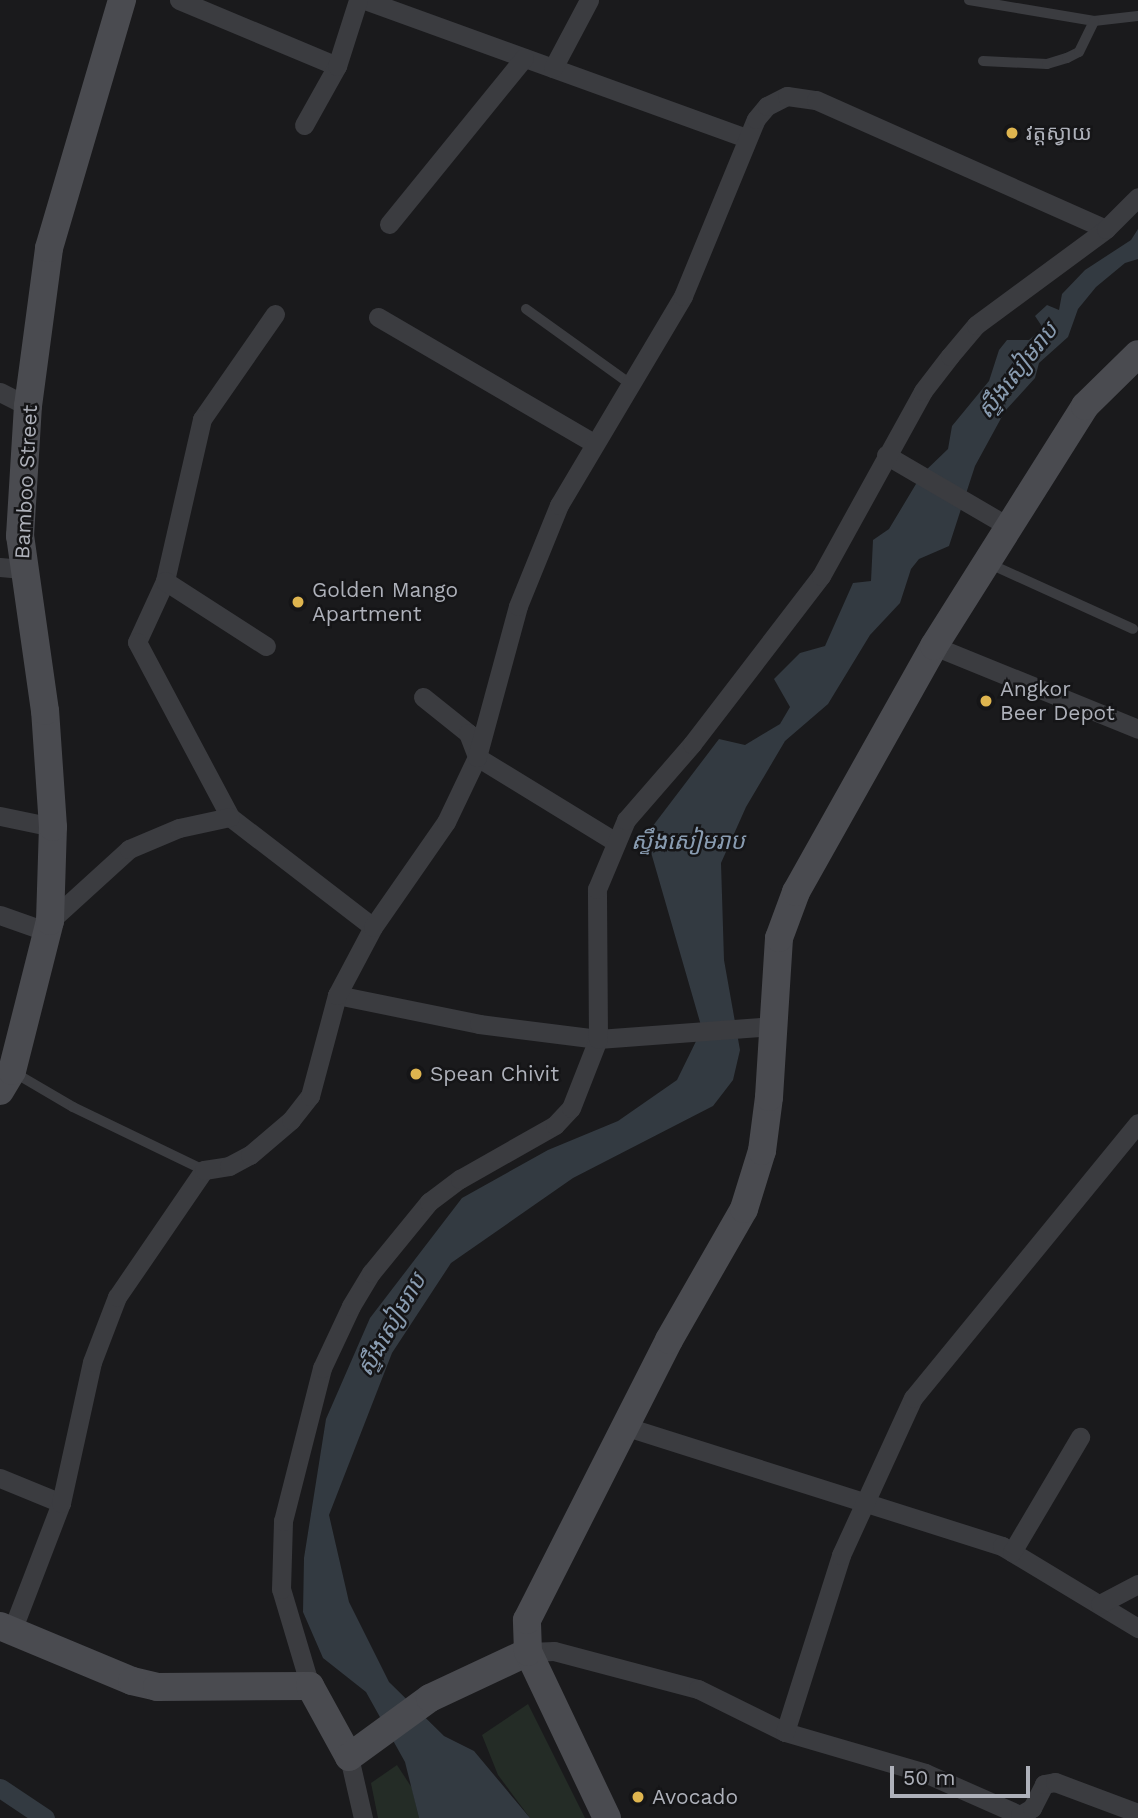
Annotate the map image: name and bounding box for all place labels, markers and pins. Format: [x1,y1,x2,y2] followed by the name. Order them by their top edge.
[1026,120,1092,146] place label: វត្តស្វាយ
[1004,125,1020,141] marker: វត្តស្វាយ
[312,577,458,627] place label: Golden Mango Apartment
[290,594,306,610] marker: Golden Mango Apartment
[1000,676,1115,726] place label: Angkor Beer Depot
[978,693,994,709] marker: Angkor Beer Depot
[430,1061,559,1087] place label: Spean Chivit
[408,1066,424,1082] marker: Spean Chivit
[652,1784,738,1810] place label: Avocado
[630,1789,646,1805] marker: Avocado

